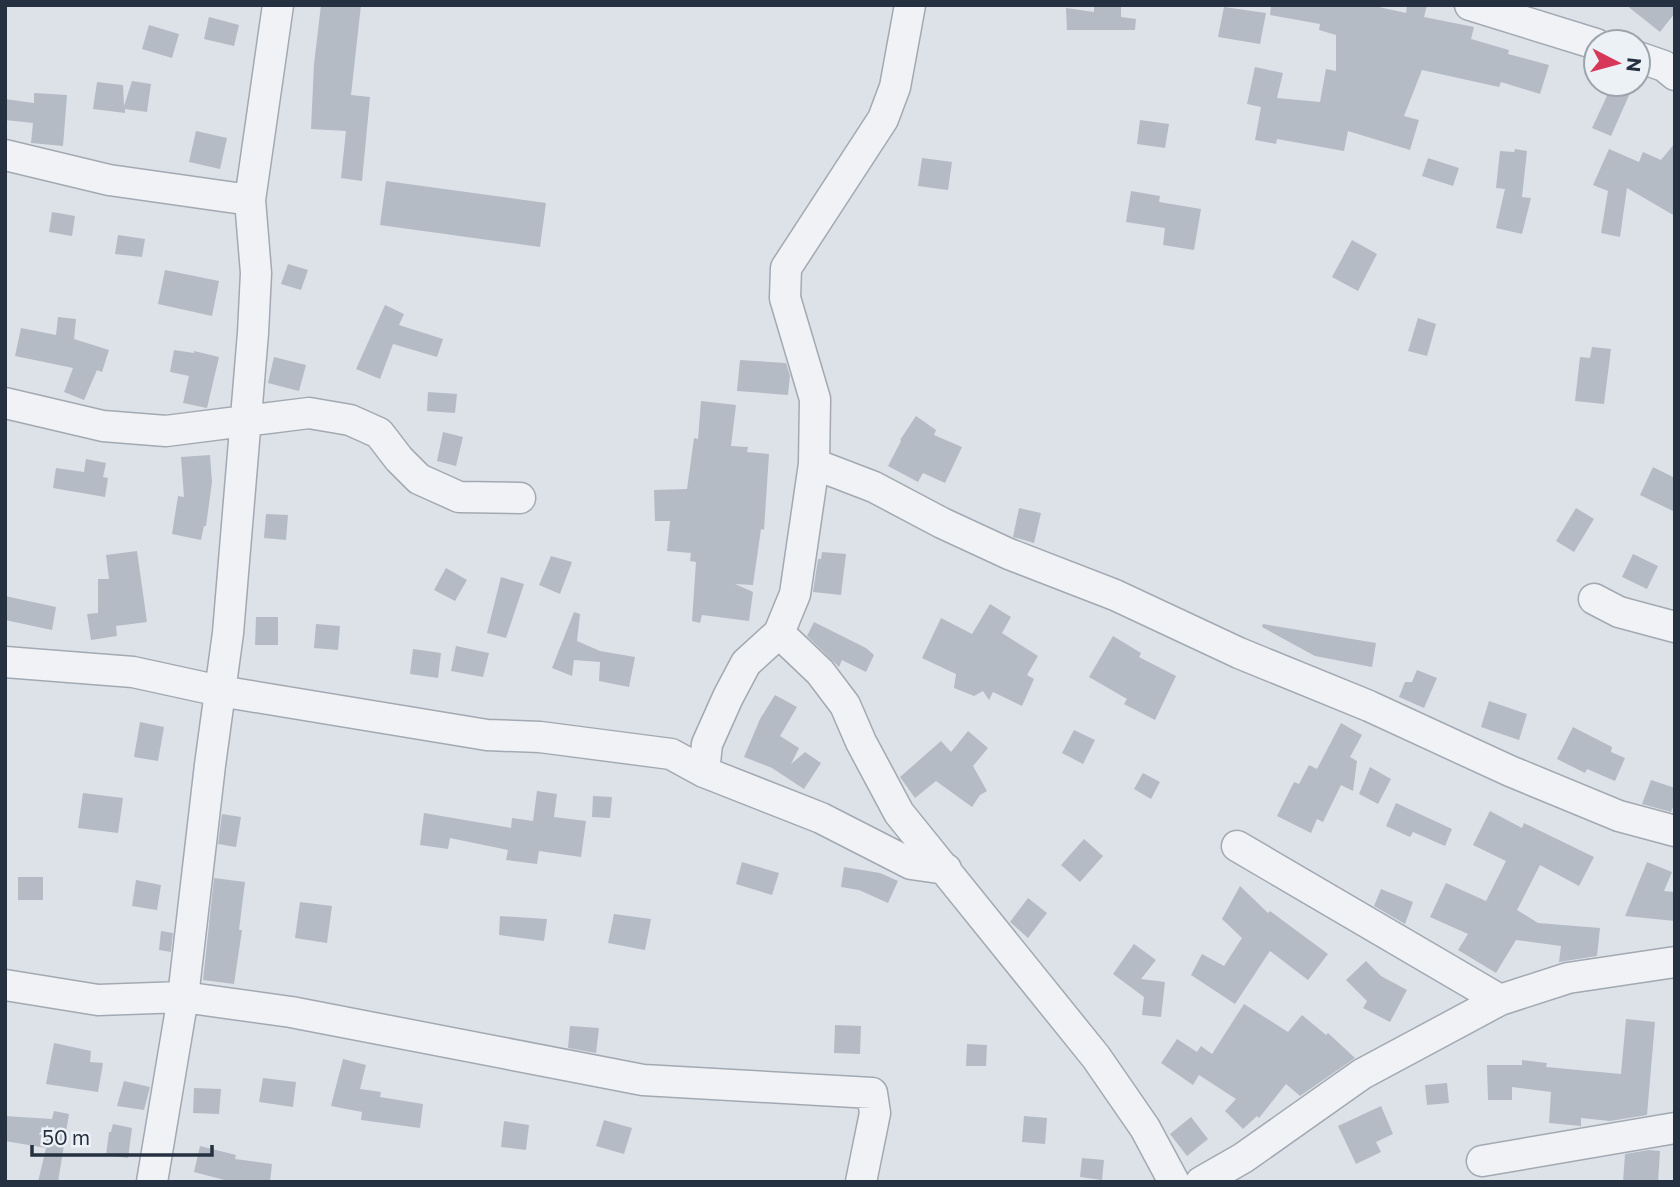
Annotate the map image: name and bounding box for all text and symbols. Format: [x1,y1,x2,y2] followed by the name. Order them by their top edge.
[1582,28,1652,98] north arrow
[1622,57,1647,73] text: N
[32,1114,212,1158] scale bar
[42,1124,90,1149] text: 50 m

